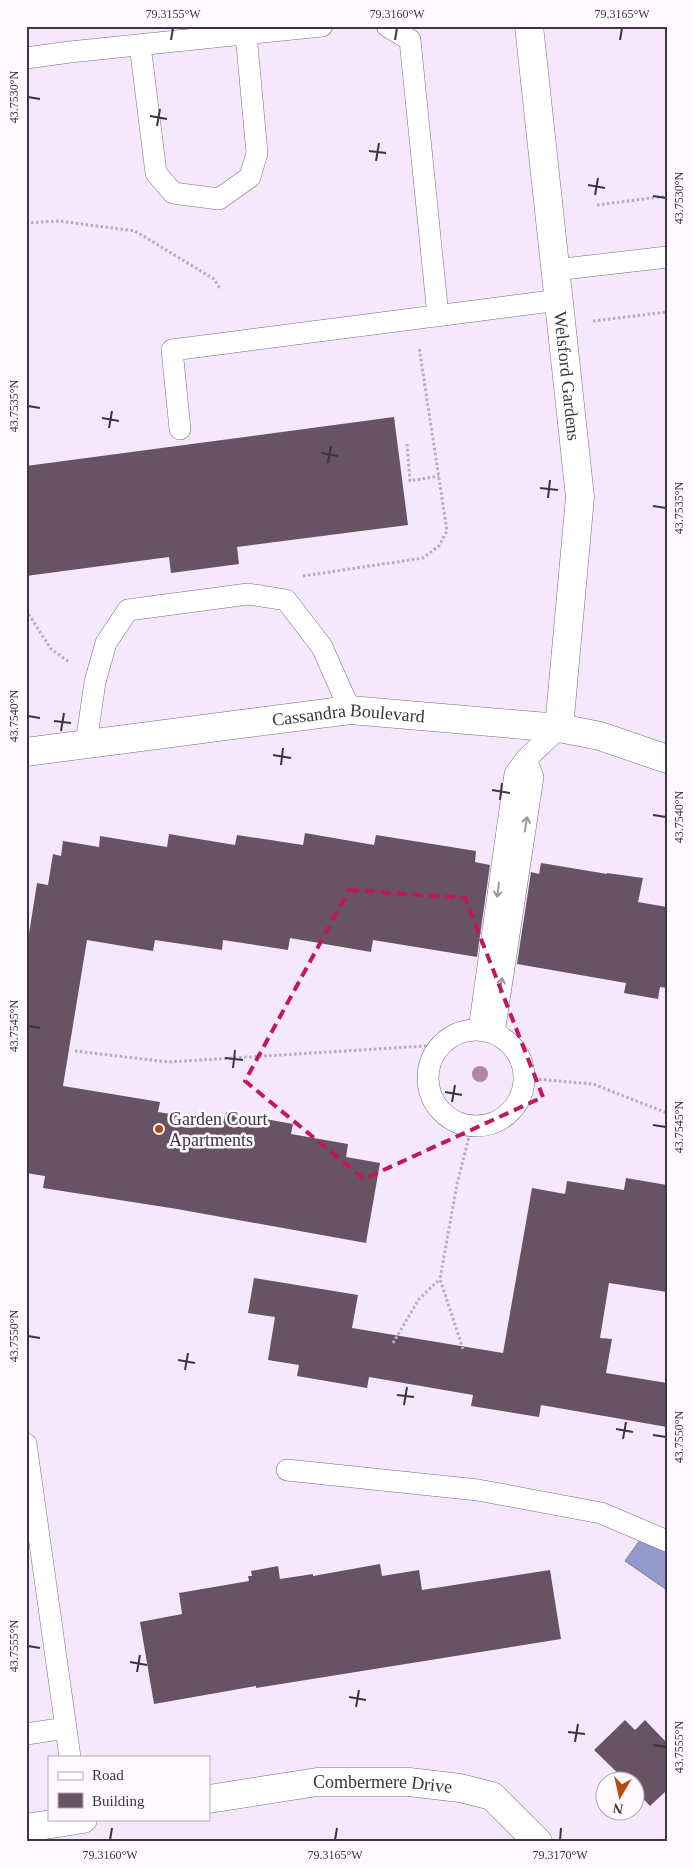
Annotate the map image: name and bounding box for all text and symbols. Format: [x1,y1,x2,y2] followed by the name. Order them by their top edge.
[145,7,201,21] text: 79.3155°W
[369,7,425,21] text: 79.3160°W
[594,7,650,21] text: 79.3165°W
[7,70,21,123] text: 43.7530°N
[672,171,686,224] text: 43.7530°N
[550,310,584,442] street label: Welsford Gardens
[7,379,21,432] text: 43.7535°N
[672,481,686,534] text: 43.7535°N
[7,689,21,742] text: 43.7540°N
[271,700,426,730] street label: Cassandra Boulevard
[672,790,686,843] text: 43.7540°N
[521,817,531,833] one-way arrow
[493,882,503,898] one-way arrow
[497,977,507,993] one-way arrow
[7,999,21,1052] text: 43.7545°N
[672,1100,686,1153] text: 43.7545°N
[169,1109,267,1150] place label: Garden Court Apartments
[153,1123,165,1135] marker: Garden Court Apartments
[7,1309,21,1362] text: 43.7550°N
[672,1410,686,1463] text: 43.7550°N
[7,1619,21,1672] text: 43.7555°N
[672,1720,686,1773] text: 43.7555°N
[48,1756,210,1820] legend
[92,1767,124,1783] text: Road
[596,1770,646,1820] north arrow
[313,1772,453,1797] street label: Combermere Drive
[92,1793,145,1809] text: Building
[612,1800,624,1817] text: N
[82,1848,138,1862] text: 79.3160°W
[307,1848,363,1862] text: 79.3165°W
[532,1848,588,1862] text: 79.3170°W

